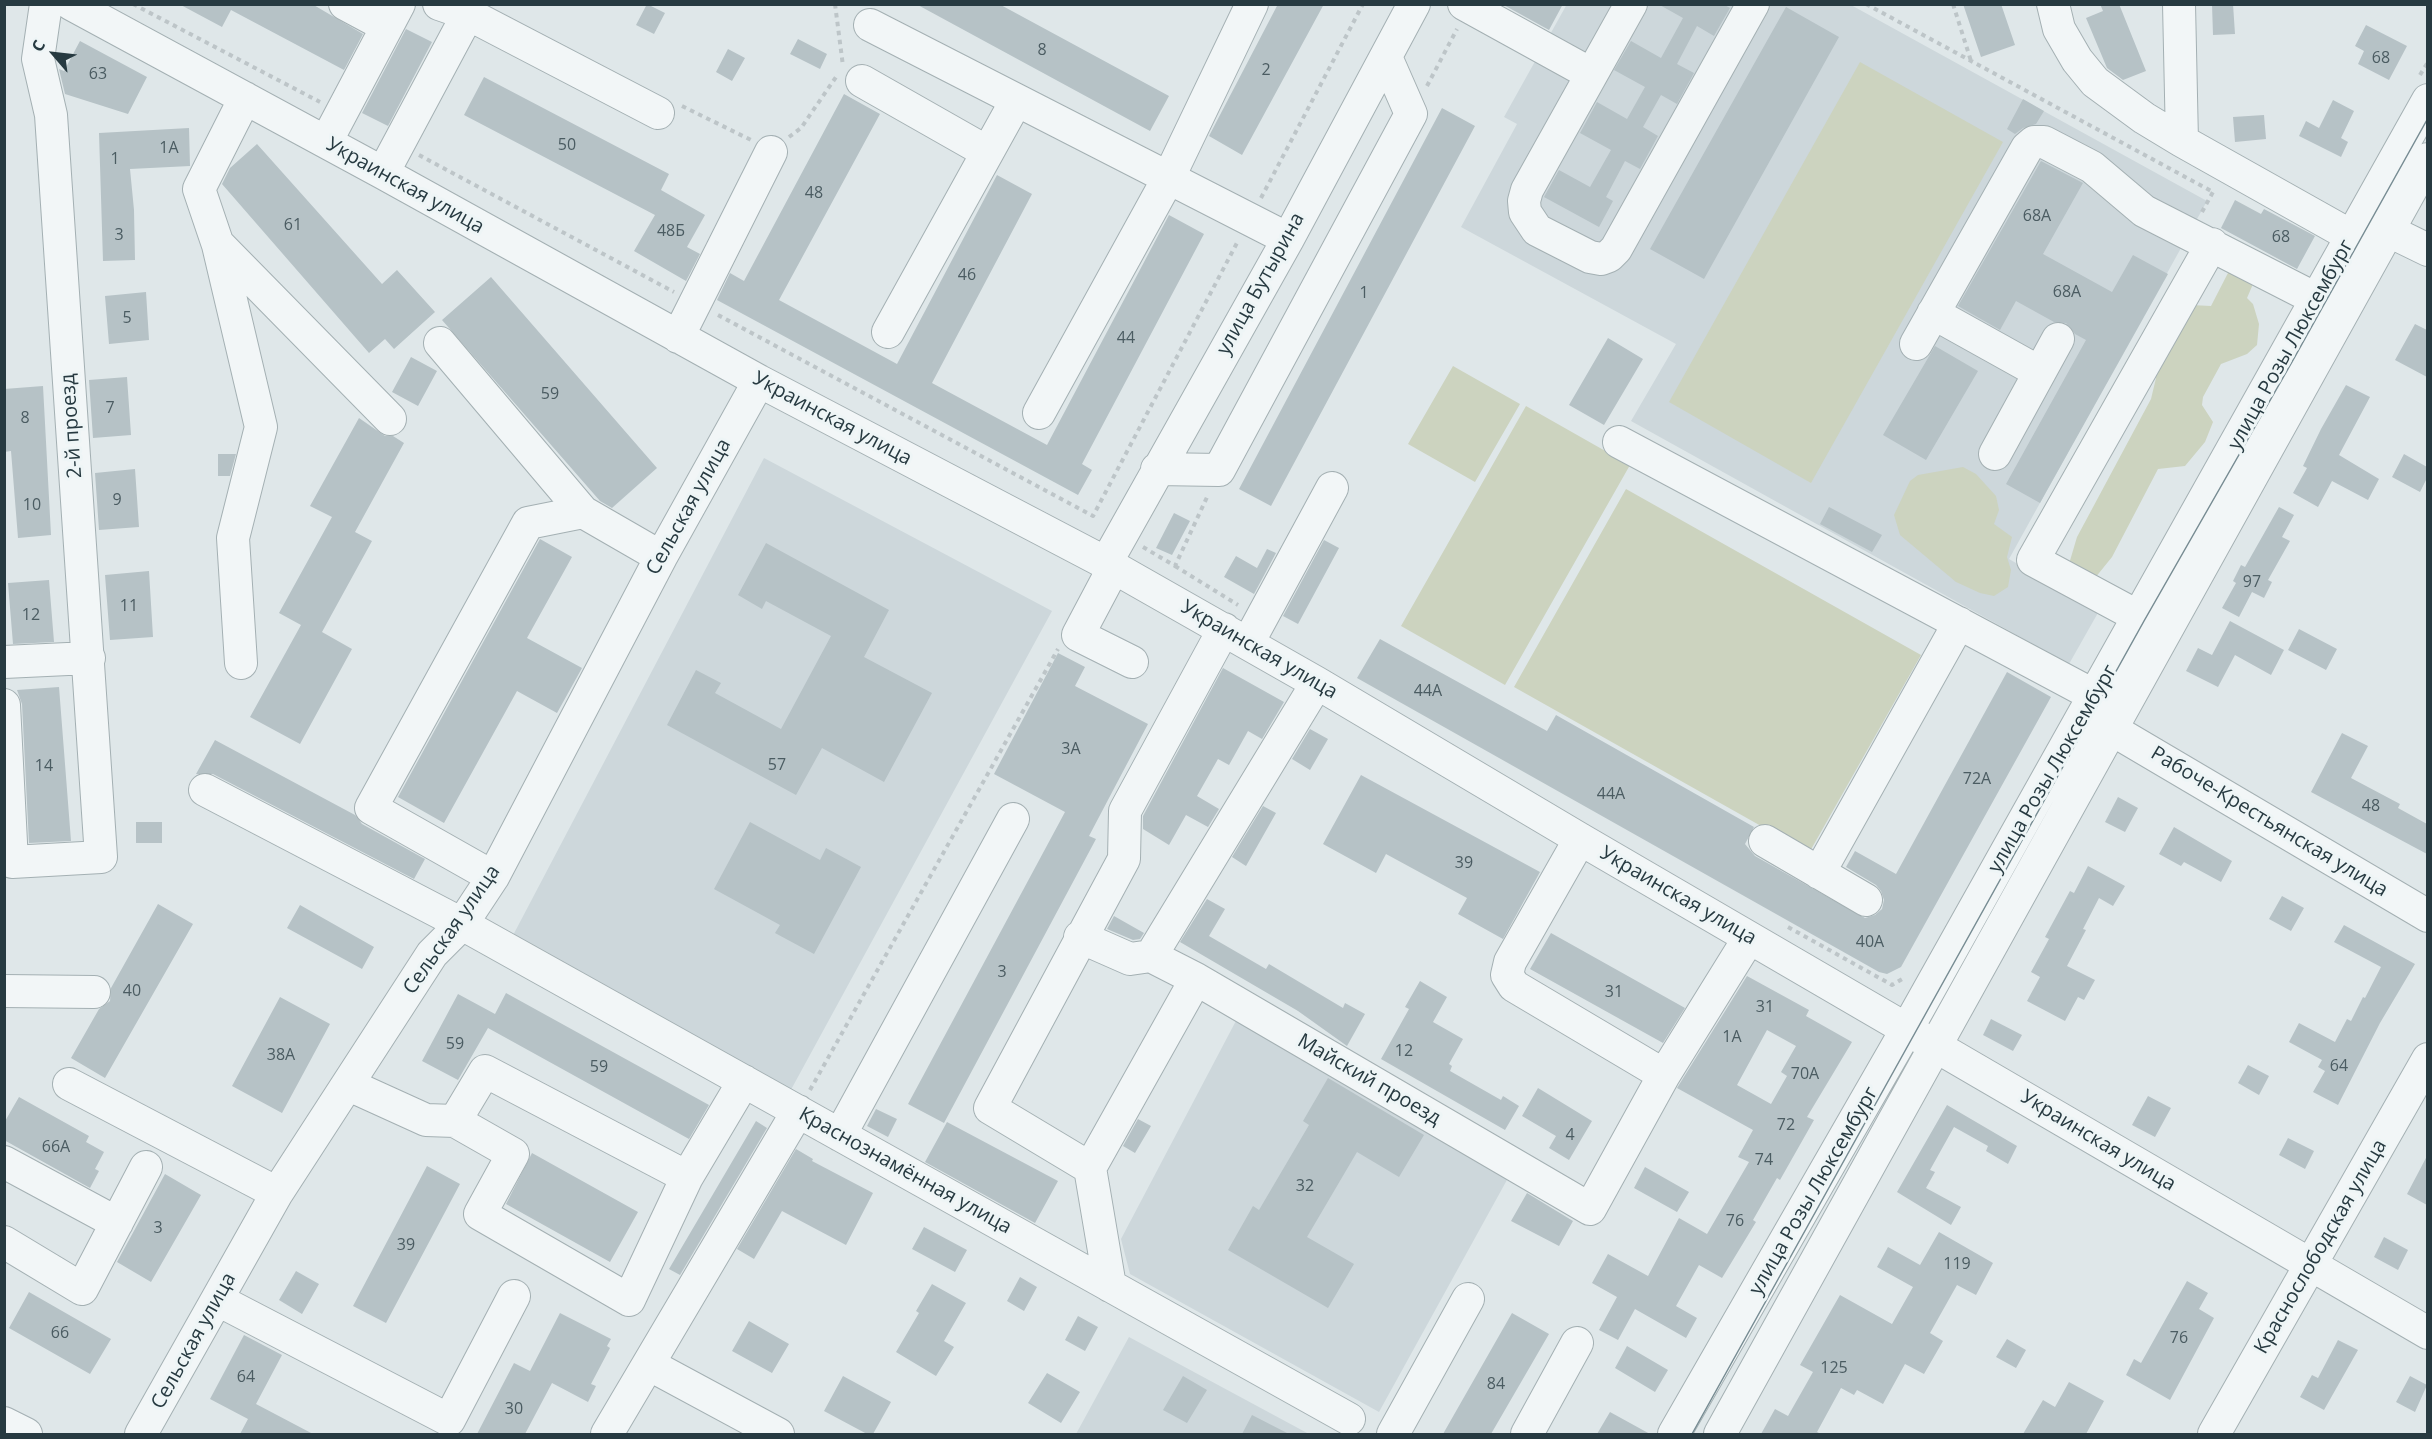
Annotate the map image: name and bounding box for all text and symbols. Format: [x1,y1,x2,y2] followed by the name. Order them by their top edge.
[24,24,84,84] north arrow
[26,36,50,55] text: С
[1037,40,1047,60] house number: 8
[2372,48,2390,68] house number: 68
[1261,60,1271,80] house number: 2
[89,64,107,84] house number: 63
[322,133,488,239] street label: Украинская улица
[558,135,576,155] house number: 50
[159,138,179,158] house number: 1А
[110,149,120,169] house number: 1
[805,183,823,203] house number: 48
[2023,206,2051,226] house number: 68А
[1212,209,1310,359] street label: улица Бутырина
[284,215,302,235] house number: 61
[657,221,685,241] house number: 48Б
[114,225,124,245] house number: 3
[2272,227,2290,247] house number: 68
[2223,236,2359,454] street label: улица Розы Люксембург
[958,265,976,285] house number: 46
[2053,282,2081,302] house number: 68А
[1359,283,1369,303] house number: 1
[122,308,132,328] house number: 5
[1117,328,1135,348] house number: 44
[748,367,916,471] street label: Украинская улица
[56,373,88,479] street label: 2-й проезд
[541,384,559,404] house number: 59
[105,398,115,418] house number: 7
[20,408,30,428] house number: 8
[642,435,736,579] street label: Сельская улица
[112,490,122,510] house number: 9
[23,495,41,515] house number: 10
[2243,572,2261,592] house number: 97
[1177,595,1341,705] street label: Украинская улица
[120,596,138,616] house number: 11
[22,605,40,625] house number: 12
[1983,661,2123,877] street label: улица Розы Люксембург
[1414,681,1442,701] house number: 44А
[1061,739,1081,759] house number: 3А
[2146,742,2392,902] street label: Рабоче-Крестьянская улица
[768,755,786,775] house number: 57
[35,756,53,776] house number: 14
[1963,769,1991,789] house number: 72А
[1597,784,1625,804] house number: 44А
[2362,796,2380,816] house number: 48
[1596,841,1760,951] street label: Украинская улица
[1455,853,1473,873] house number: 39
[399,861,505,999] street label: Сельская улица
[1856,932,1884,952] house number: 40А
[997,962,1007,982] house number: 3
[123,981,141,1001] house number: 40
[1605,982,1623,1002] house number: 31
[1756,997,1774,1017] house number: 31
[1722,1027,1742,1047] house number: 1А
[1293,1029,1445,1131] street label: Майский проезд
[446,1034,464,1054] house number: 59
[1395,1041,1413,1061] house number: 12
[267,1045,295,1065] house number: 38А
[2330,1056,2348,1076] house number: 64
[590,1057,608,1077] house number: 59
[1791,1064,1819,1084] house number: 70А
[1744,1083,1884,1299] street label: улица Розы Люксембург
[2016,1085,2180,1197] street label: Украинская улица
[794,1102,1016,1240] street label: Краснознамённая улица
[1777,1115,1795,1135] house number: 72
[1565,1125,1575,1145] house number: 4
[2250,1136,2392,1358] street label: Краснослободская улица
[42,1137,70,1157] house number: 66А
[1755,1150,1773,1170] house number: 74
[1296,1176,1314,1196] house number: 32
[1726,1211,1744,1231] house number: 76
[153,1218,163,1238] house number: 3
[397,1235,415,1255] house number: 39
[1943,1254,1971,1274] house number: 119
[147,1269,241,1413] street label: Сельская улица
[51,1323,69,1343] house number: 66
[2170,1328,2188,1348] house number: 76
[1820,1358,1848,1378] house number: 125
[237,1367,255,1387] house number: 64
[1487,1374,1505,1394] house number: 84
[505,1399,523,1419] house number: 30

